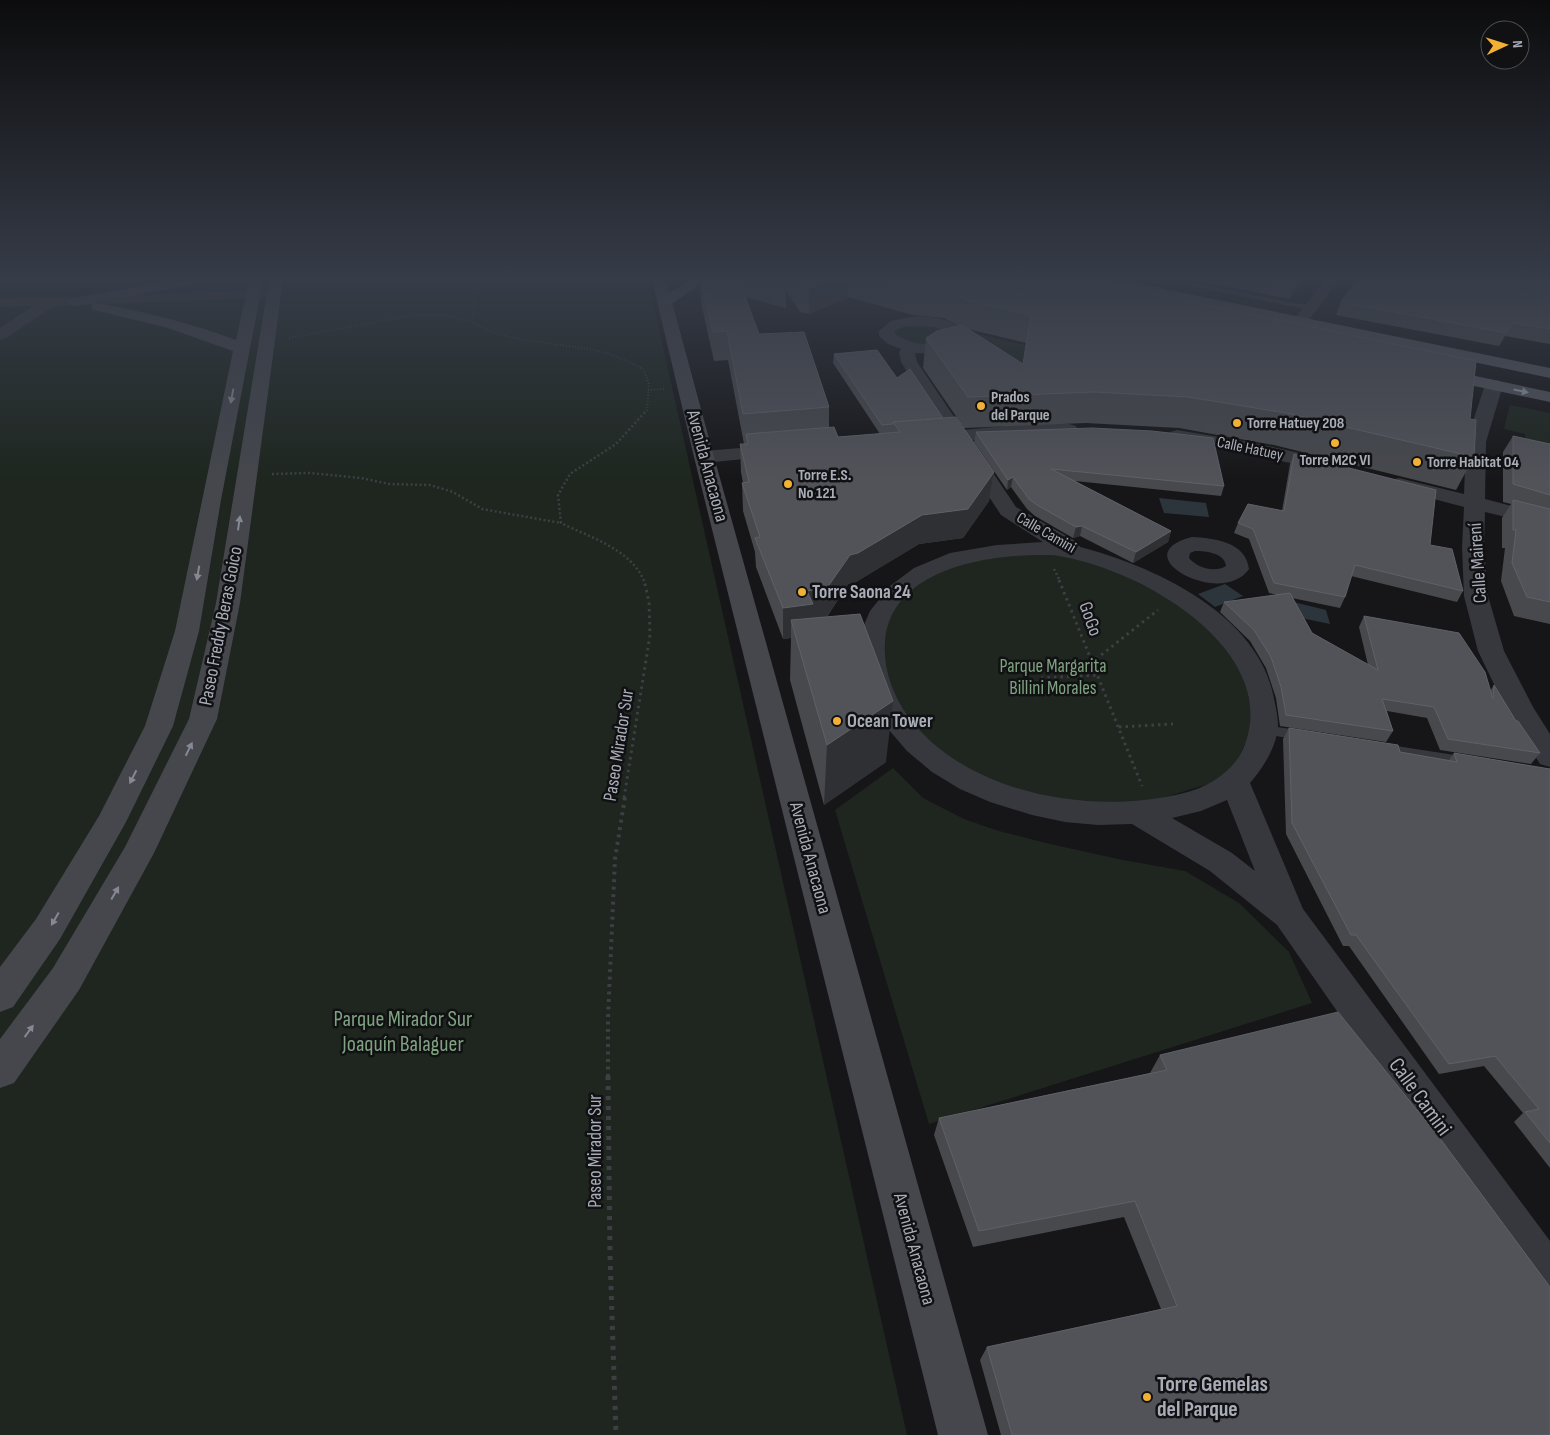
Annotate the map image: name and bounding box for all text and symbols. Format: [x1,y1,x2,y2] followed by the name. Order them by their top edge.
[1480,20,1530,70] north arrow
[1509,40,1526,48] text: N
[1513,387,1528,395] one-way arrow
[227,388,235,404] one-way arrow
[991,388,1050,425] place label: Prados del Parque
[975,400,987,412] marker: Prados del Parque
[681,407,733,524] street label: Avenida Anacaona
[1247,414,1345,433] place label: Torre Hatuey 208
[1231,417,1243,429] marker: Torre Hatuey 208
[1215,433,1285,465] street label: Calle Hatuey
[1329,437,1341,449] marker: Torre M2C VI
[1299,451,1371,470] place label: Torre M2C VI
[1427,453,1519,472] place label: Torre Habitat 04
[1411,456,1423,468] marker: Torre Habitat 04
[798,466,851,503] place label: Torre E.S. No 121
[782,478,794,490] marker: Torre E.S. No 121
[1013,508,1079,558] street label: Calle Camini
[236,514,244,530] one-way arrow
[1464,522,1492,604] street label: Calle Mairení
[194,545,248,707] street label: Paseo Freddy Beras Goico
[193,565,201,581] one-way arrow
[812,581,911,604] place label: Torre Saona 24
[796,586,808,598] marker: Torre Saona 24
[1073,599,1107,639] street label: GoGo
[1000,655,1106,700] park label: Parque Margarita Billini Morales
[599,687,639,803] street label: Paseo Mirador Sur
[847,710,933,733] place label: Ocean Tower
[831,715,843,727] marker: Ocean Tower
[185,741,193,756] one-way arrow
[129,770,137,784] one-way arrow
[784,799,836,916] street label: Avenida Anacaona
[111,887,120,900] one-way arrow
[50,912,59,925] one-way arrow
[334,1006,472,1058] park label: Parque Mirador Sur Joaquín Balaguer
[24,1024,34,1038] one-way arrow
[1383,1053,1457,1141] street label: Calle Camini
[584,1094,607,1208] street label: Paseo Mirador Sur
[888,1190,940,1307] street label: Avenida Anacaona
[1157,1371,1268,1423] place label: Torre Gemelas del Parque
[1141,1391,1153,1403] marker: Torre Gemelas del Parque

